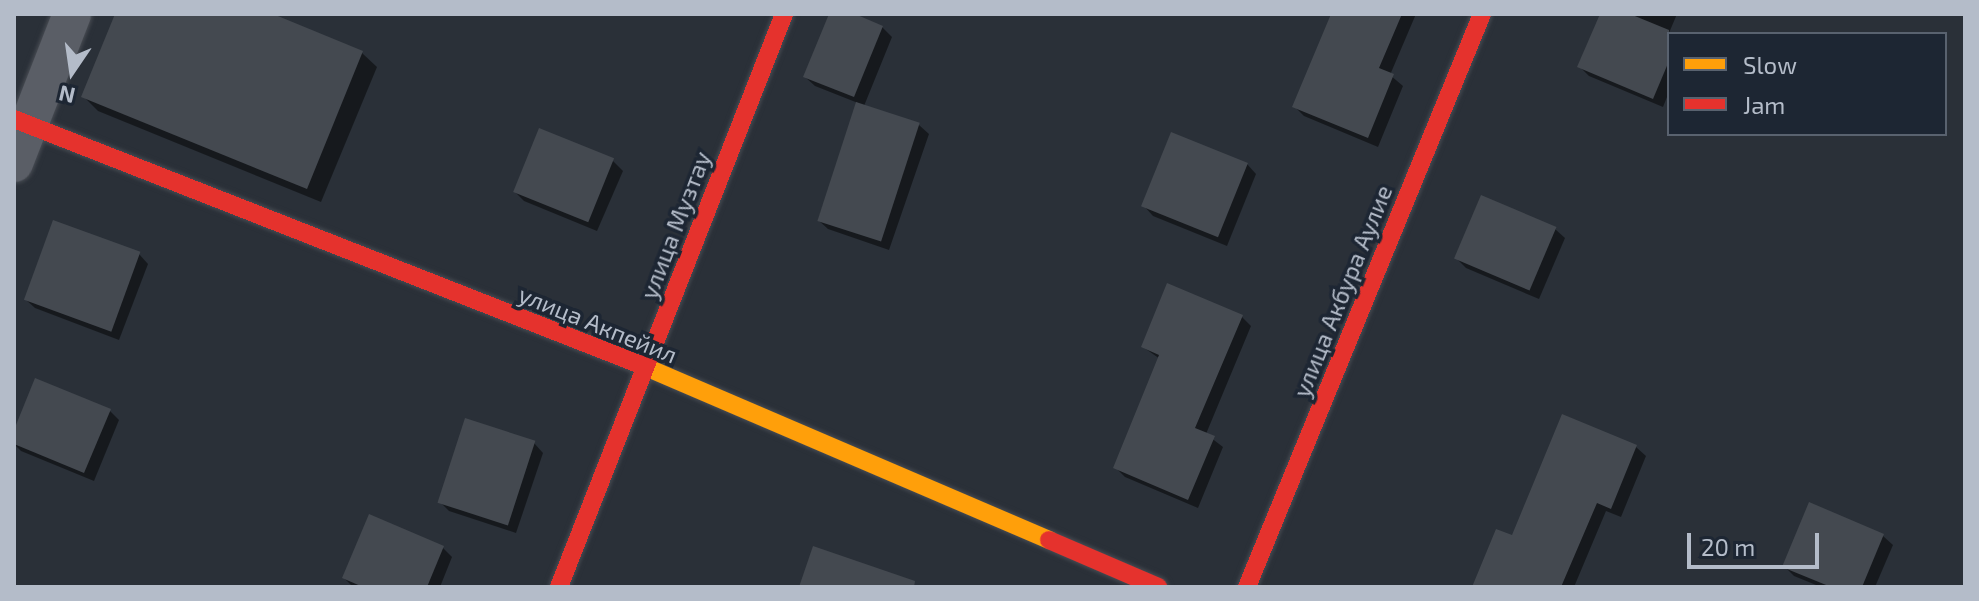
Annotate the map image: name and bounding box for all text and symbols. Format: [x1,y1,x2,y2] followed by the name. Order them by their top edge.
[32,32,112,112] north arrow
[1667,32,1947,136] legend
[1743,50,1797,79] text: Slow
[56,81,77,110] text: N
[1743,90,1785,119] text: Jam
[634,147,716,303] street label: улица Музтау
[1286,181,1398,401] street label: улица Акбура Аулие
[514,279,682,369] street label: улица Акпейил
[1691,517,1823,567] scale bar
[1701,532,1755,561] text: 20 m

